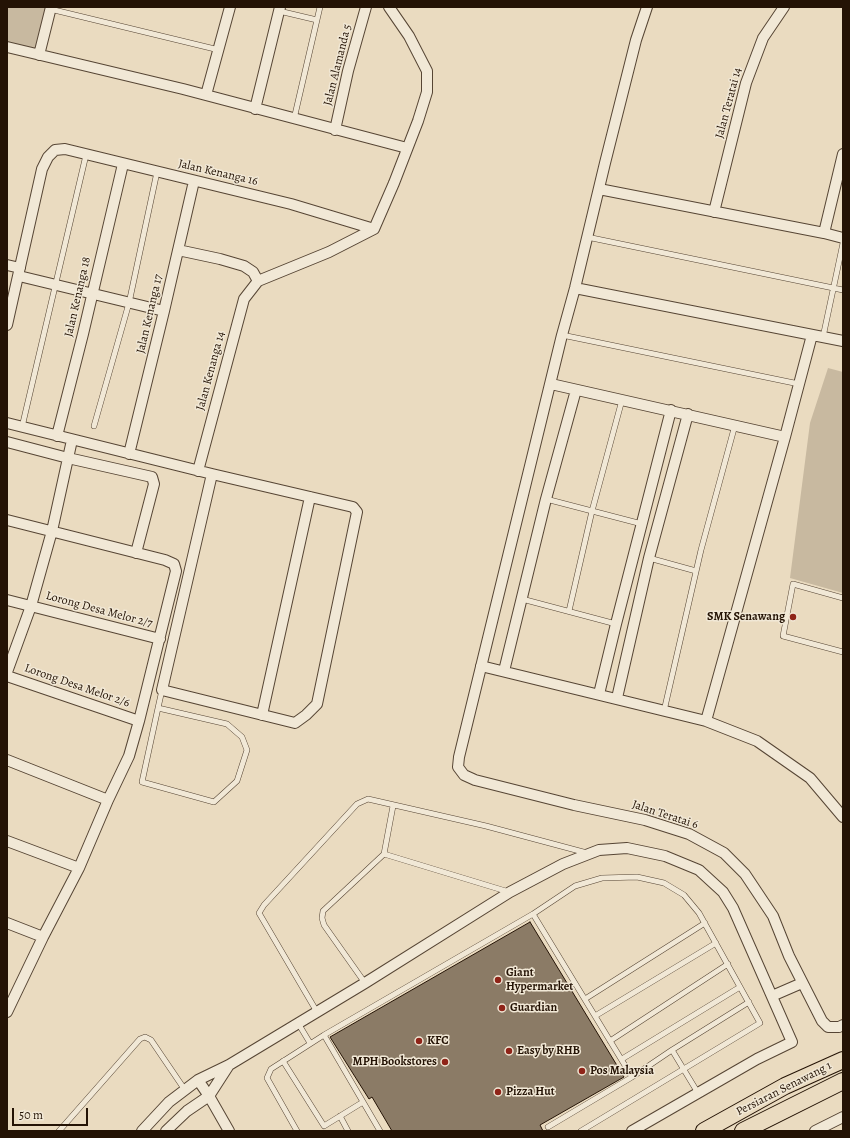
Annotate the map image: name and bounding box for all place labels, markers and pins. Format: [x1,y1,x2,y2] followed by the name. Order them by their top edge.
[707,610,785,624] place label: SMK Senawang
[788,612,798,622] marker: SMK Senawang
[506,966,573,994] place label: Giant Hypermarket
[493,975,503,985] marker: Giant Hypermarket
[510,1001,557,1015] place label: Guardian
[497,1003,507,1013] marker: Guardian
[427,1034,449,1048] place label: KFC
[414,1036,424,1046] marker: KFC
[517,1044,580,1058] place label: Easy by RHB
[504,1046,514,1056] marker: Easy by RHB
[353,1055,437,1069] place label: MPH Bookstores
[440,1057,450,1067] marker: MPH Bookstores
[590,1064,654,1078] place label: Pos Malaysia
[577,1066,587,1076] marker: Pos Malaysia
[506,1085,555,1099] place label: Pizza Hut
[493,1087,503,1097] marker: Pizza Hut

